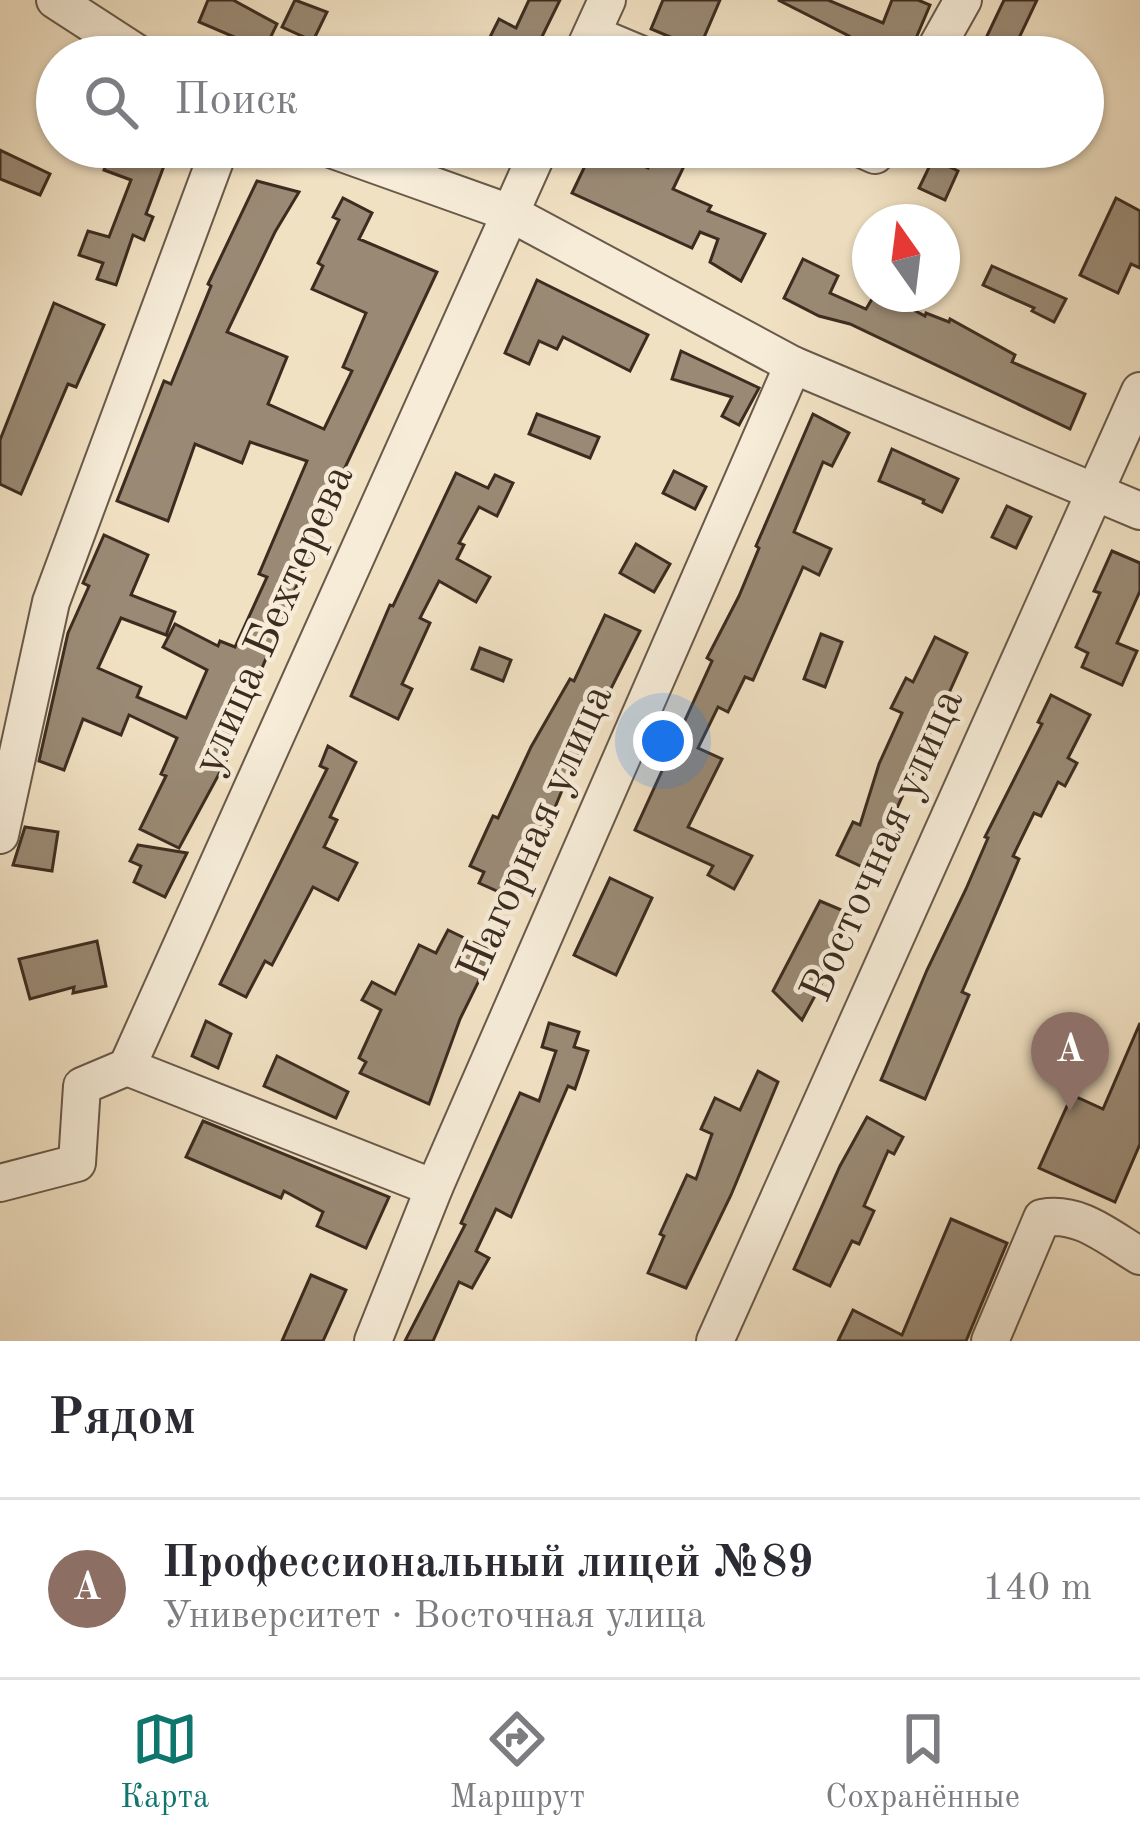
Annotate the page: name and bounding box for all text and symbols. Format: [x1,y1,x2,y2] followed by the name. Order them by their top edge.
[36,36,1104,168] search box
[78,69,144,135] icon: search
[174,79,298,124] text: Поиск
[852,204,960,312] north arrow
[187,459,363,781] street label: улица Бехтерева
[452,678,622,988] street label: Нагорная улица
[795,683,973,1009] street label: Восточная улица
[633,711,693,771] your location
[1031,1012,1109,1111] pin: A
[48,1394,196,1445] text: Рядом
[162,1542,813,1587] text: Профессиональный лицей №89
[72,1569,102,1608] text: A
[982,1569,1092,1608] text: 140 m
[162,1597,706,1636] text: Университет · Восточная улица
[120,1706,209,1819] tab: Карта
[450,1706,585,1819] tab: Маршрут
[825,1706,1020,1819] tab: Сохранённые

